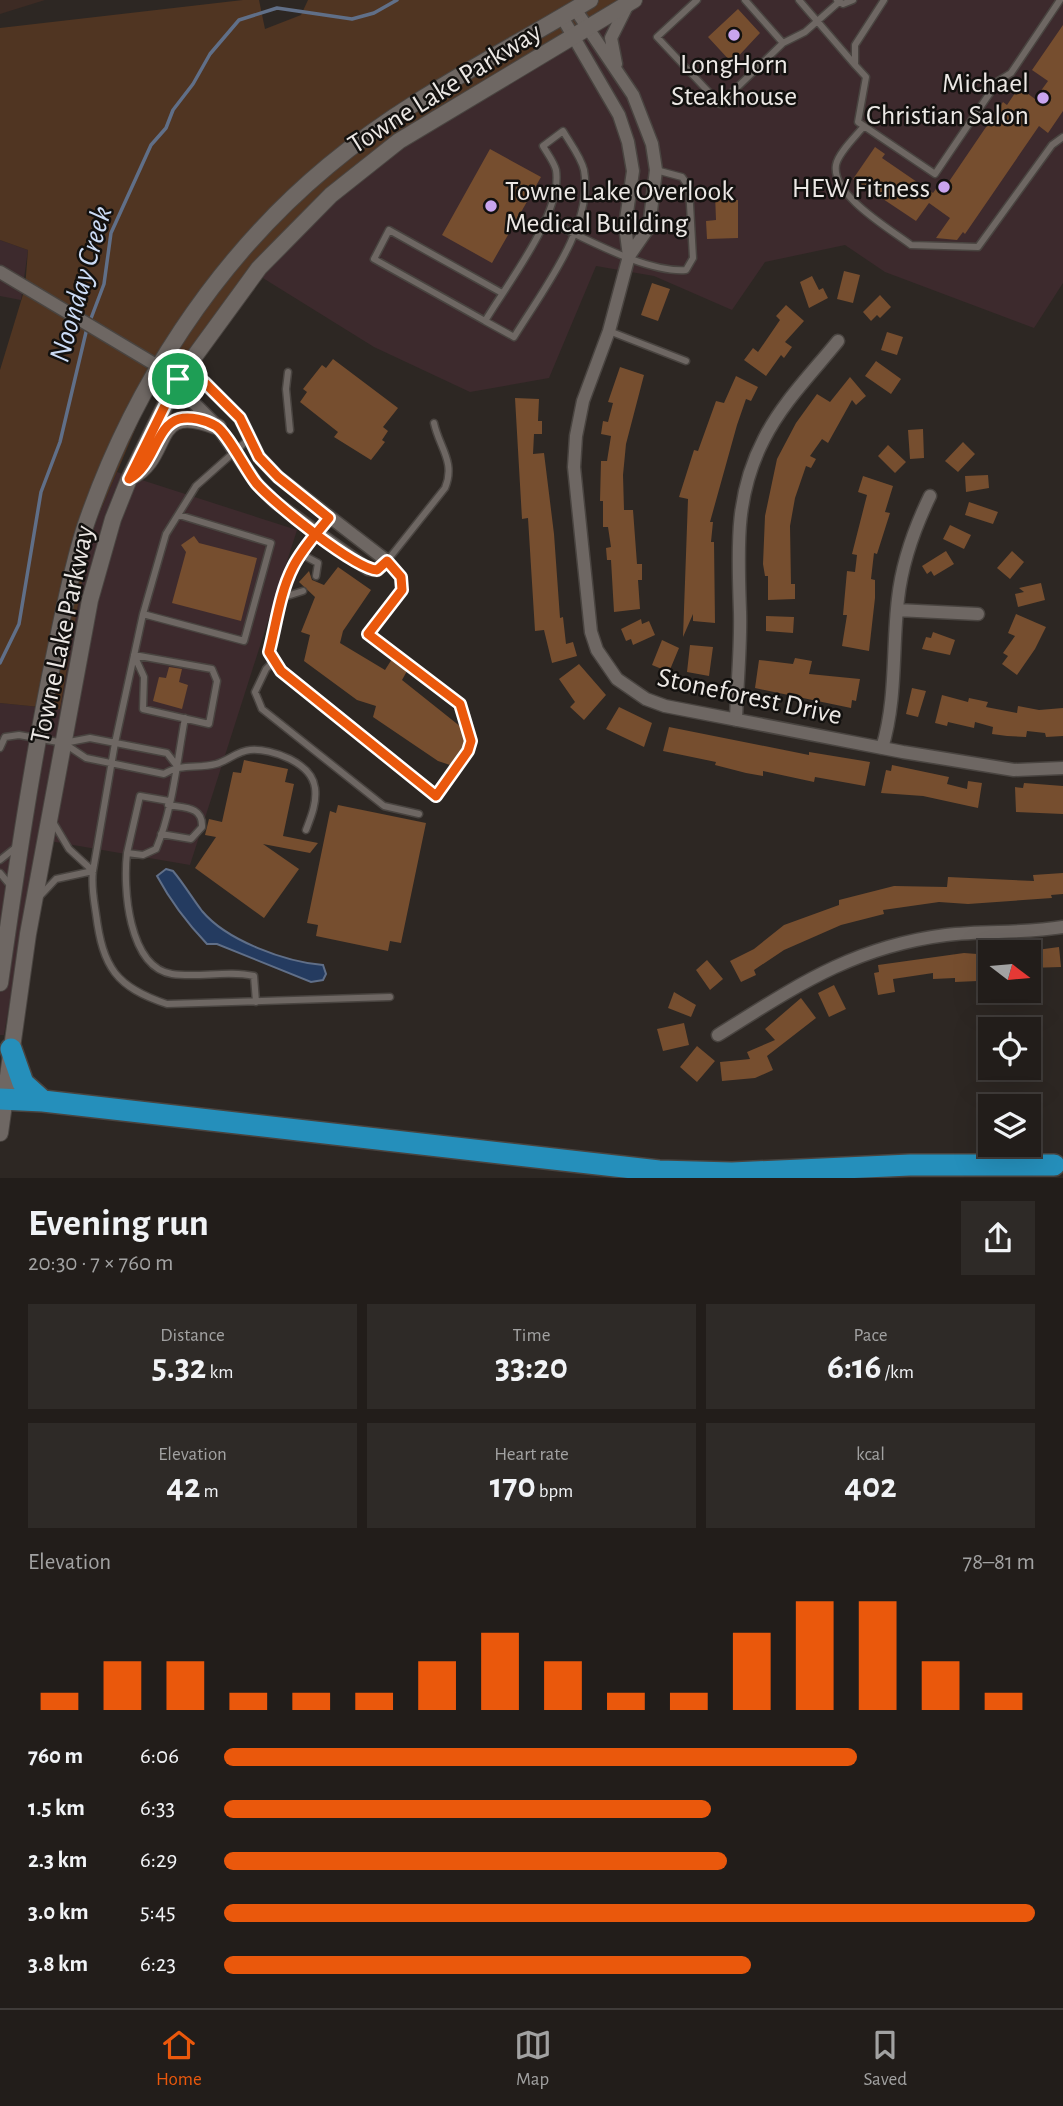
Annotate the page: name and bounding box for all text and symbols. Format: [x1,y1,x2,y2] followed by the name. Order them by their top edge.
[344,18,547,159] street label: Towne Lake Parkway
[726,27,742,43] marker: LongHorn Steakhouse
[671,51,797,111] place label: LongHorn Steakhouse
[866,70,1029,130] place label: Michael Christian Salon
[1035,90,1051,106] marker: Michael Christian Salon
[792,175,930,203] place label: HEW Fitness
[505,178,734,238] place label: Towne Lake Overlook Medical Building
[936,179,952,195] marker: HEW Fitness
[483,198,499,214] marker: Towne Lake Overlook Medical Building
[44,203,118,366] water label: Noonday Creek
[148,349,208,409] pin
[159,360,197,398] icon: arrive
[26,523,100,746] street label: Towne Lake Parkway
[655,664,844,730] street label: Stoneforest Drive
[978,940,1041,1003] north arrow
[978,940,1041,1157] map controls
[978,1017,1041,1080] button: locate
[978,1094,1041,1157] button: layers
[961,1201,1035,1275] button: share
[28,1205,209,1243] text: Evening run
[28,1252,173,1275] text: 20:30 · 7 × 760 m
[160,1326,225,1345] text: Distance
[513,1326,550,1345] text: Time
[853,1326,888,1345] text: Pace
[152,1350,206,1385] text: 5.32
[495,1350,568,1385] text: 33:20
[827,1350,881,1385] text: 6:16
[206,1363,233,1382] text: km
[881,1363,914,1382] text: /km
[158,1445,227,1464] text: Elevation
[494,1445,569,1464] text: Heart rate
[856,1445,885,1464] text: kcal
[166,1469,200,1504] text: 42
[490,1469,536,1504] text: 170
[844,1469,897,1504] text: 402
[200,1482,219,1501] text: m
[536,1482,573,1501] text: bpm
[28,1551,111,1574] text: Elevation
[963,1551,1035,1574] text: 78–81 m
[28,1745,83,1768] text: 760 m
[140,1745,179,1768] text: 6:06
[28,1797,85,1820] text: 1.5 km
[140,1797,175,1820] text: 6:33
[28,1849,87,1872] text: 2.3 km
[140,1849,177,1872] text: 6:29
[28,1901,89,1924] text: 3.0 km
[140,1901,176,1924] text: 5:45
[28,1953,88,1976] text: 3.8 km
[140,1953,176,1976] text: 6:23
[156,2026,202,2091] tab: Home
[514,2026,552,2091] tab: Map
[864,2026,907,2091] tab: Saved

